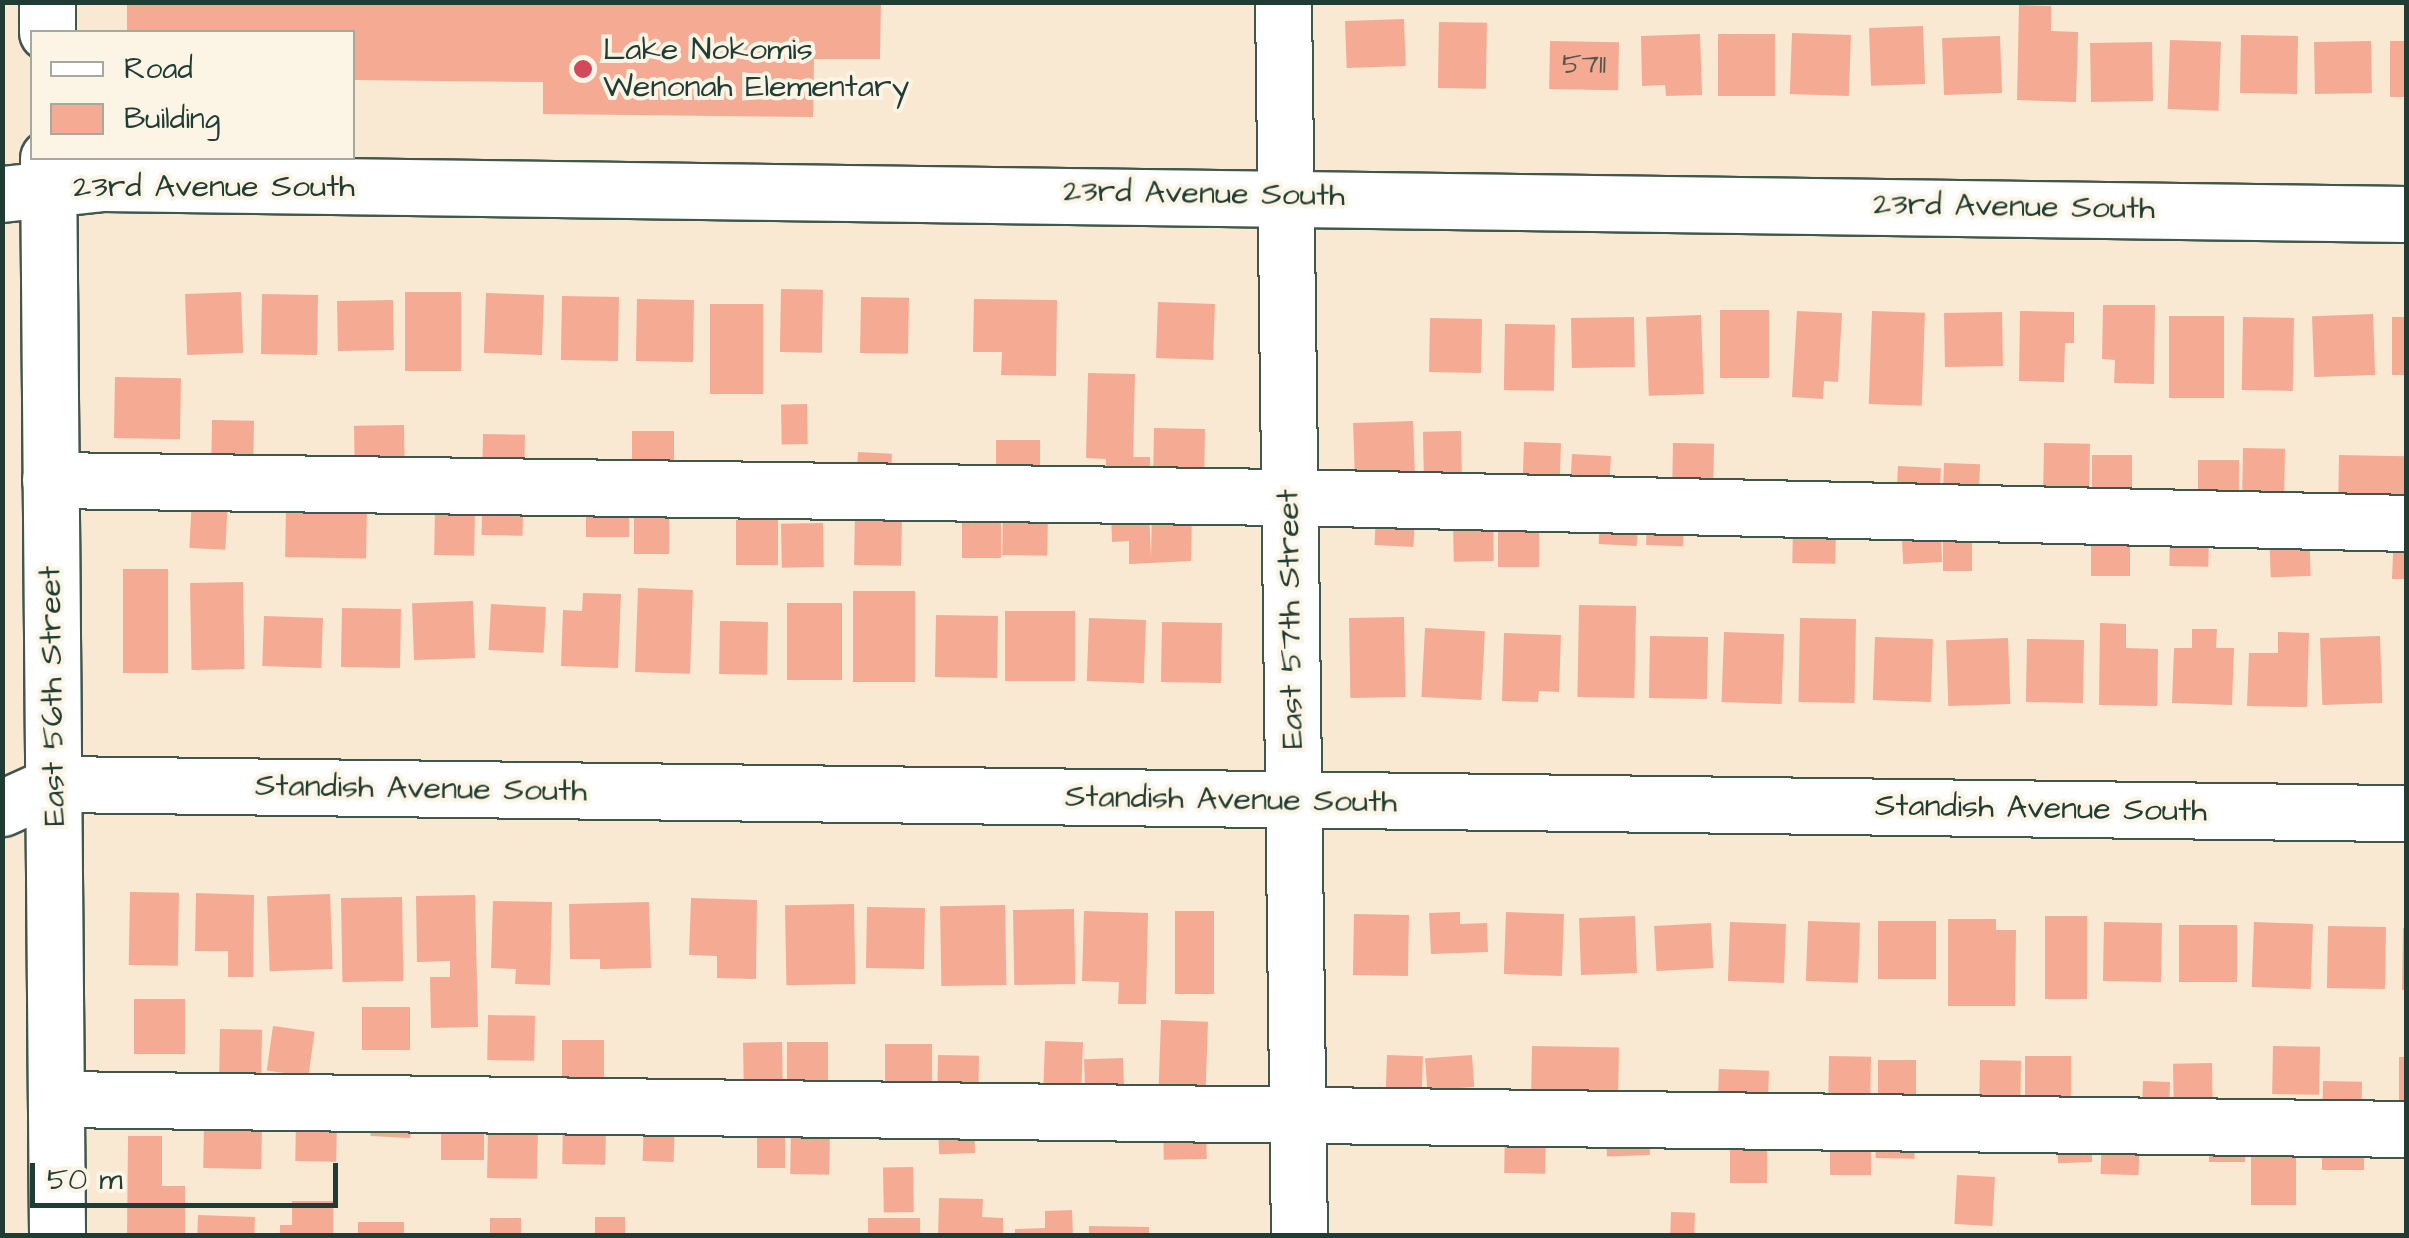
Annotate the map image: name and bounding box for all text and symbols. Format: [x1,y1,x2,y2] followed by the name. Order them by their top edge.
[30,30,355,160] legend
[603,32,909,107] place label: Lake Nokomis Wenonah Elementary
[124,48,193,90] text: Road
[1562,48,1606,82] house number: 5711
[572,58,594,80] marker: Lake Nokomis Wenonah Elementary
[124,98,220,140] text: Building
[73,168,355,206] street label: 23rd Avenue South
[1063,172,1345,216] street label: 23rd Avenue South
[1873,185,2155,229] street label: 23rd Avenue South
[1270,489,1312,749] street label: East 57th Street
[32,566,74,826] street label: East 56th Street
[255,767,587,811] street label: Standish Avenue South
[1065,778,1397,822] street label: Standish Avenue South
[1875,787,2207,831] street label: Standish Avenue South
[35,1143,342,1205] scale bar
[47,1159,123,1201] text: 50 m

